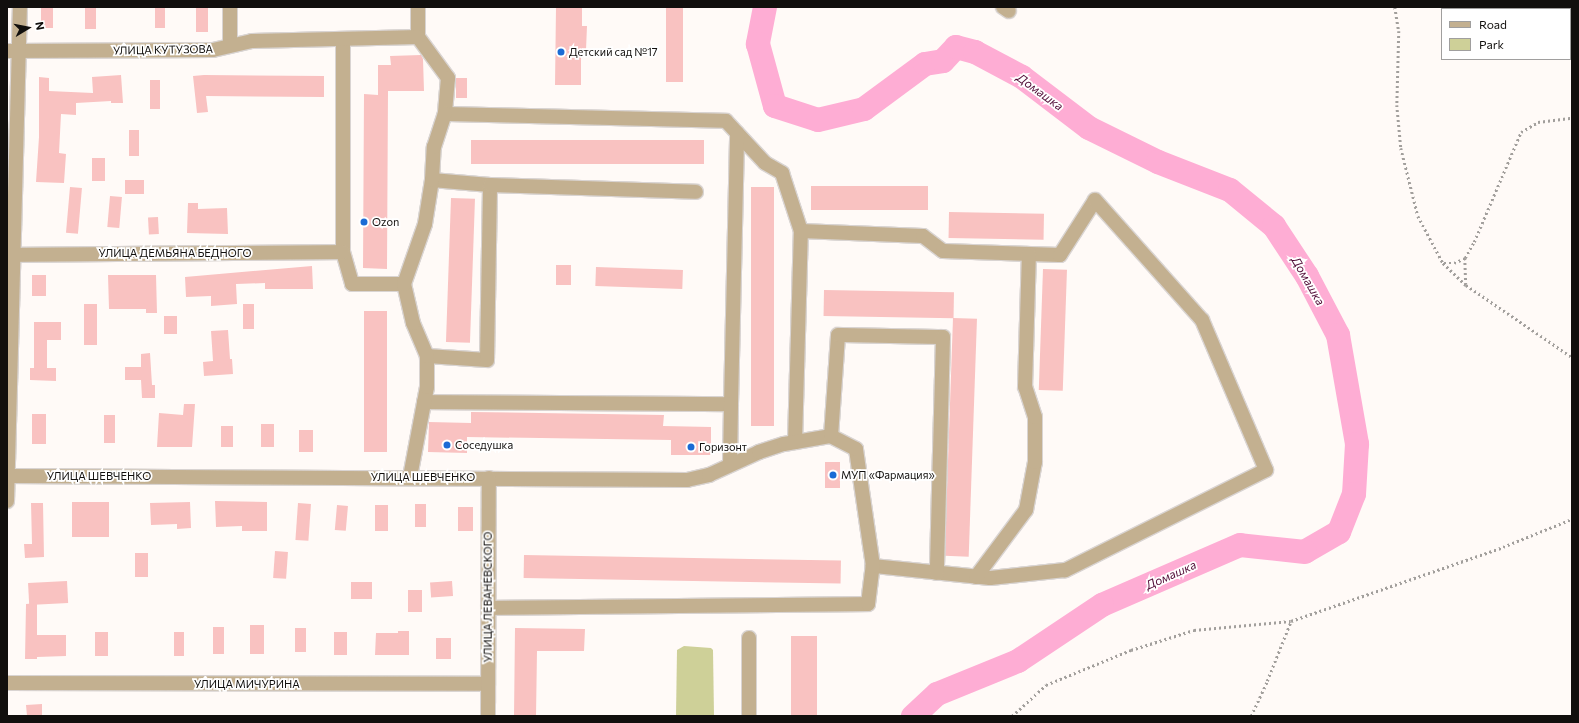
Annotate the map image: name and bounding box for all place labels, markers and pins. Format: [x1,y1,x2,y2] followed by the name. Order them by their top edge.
[569,45,658,59] place label: Детский сад №17
[556,47,566,57] marker: Детский сад №17
[372,215,399,229] place label: Ozon
[359,217,369,227] marker: Ozon
[455,438,513,452] place label: Соседушка
[442,440,452,450] marker: Соседушка
[699,440,747,454] place label: Горизонт
[686,442,696,452] marker: Горизонт
[841,468,935,482] place label: МУП «Фармация»
[828,470,838,480] marker: МУП «Фармация»

